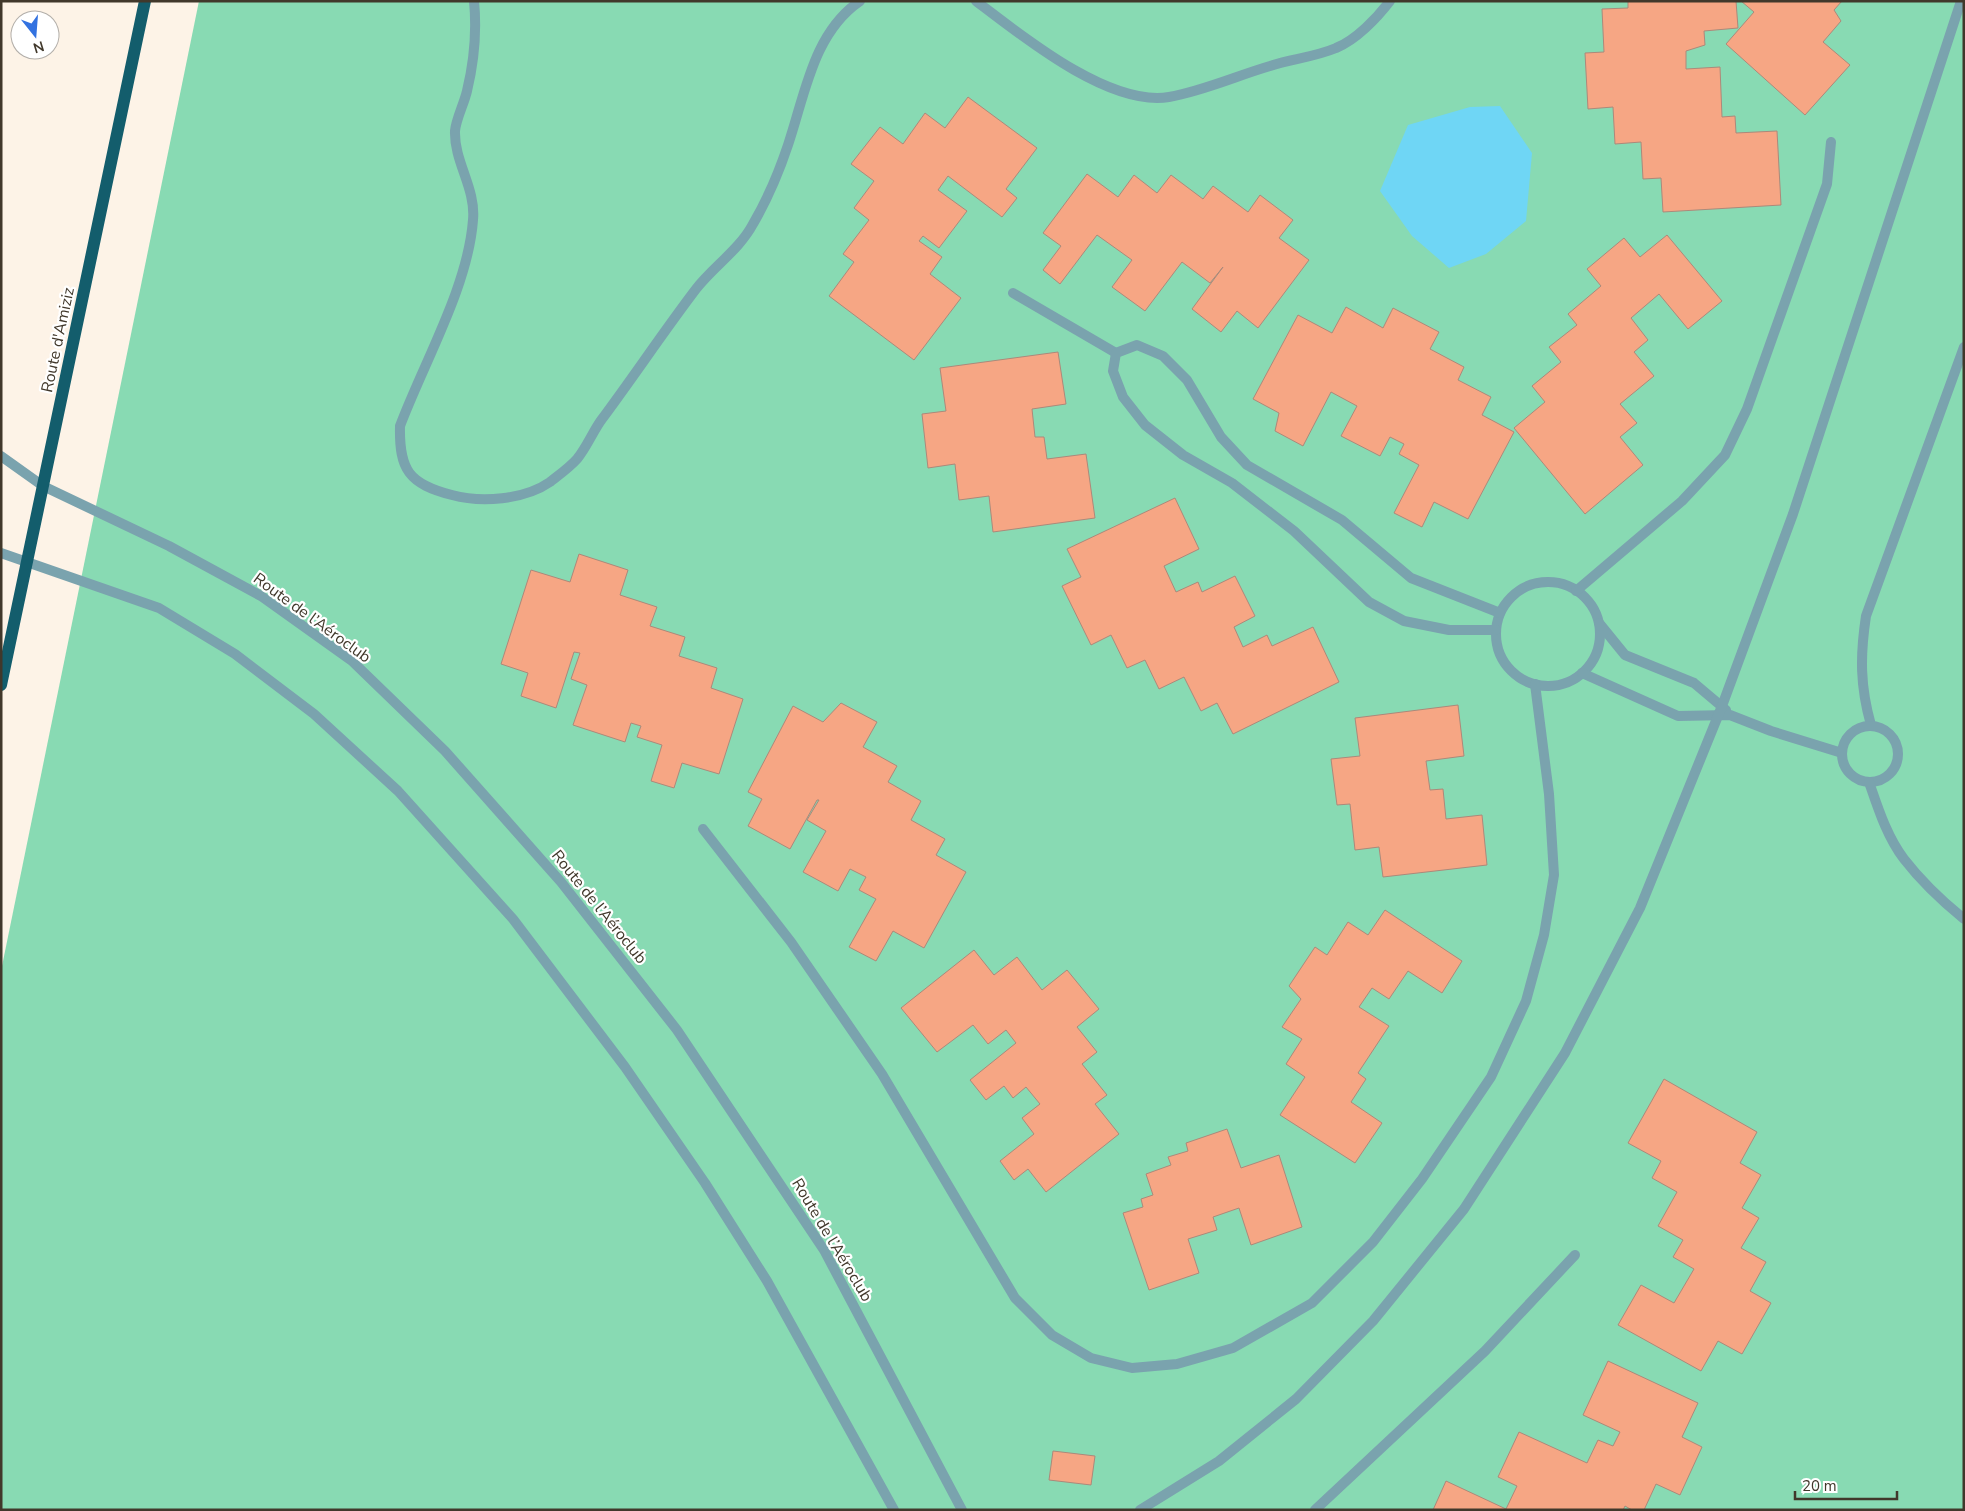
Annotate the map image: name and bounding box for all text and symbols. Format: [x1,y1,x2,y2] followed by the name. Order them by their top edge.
[10,10,60,60] north arrow
[31,36,46,58] text: N
[36,285,80,395] street label: Route d'Amiziz
[249,568,375,668] street label: Route de l’Aéroclub
[546,846,652,968] street label: Route de l’Aéroclub
[786,1174,878,1306] street label: Route de l’Aéroclub
[1795,1468,1898,1500] scale bar
[1802,1476,1837,1496] text: 20 m

